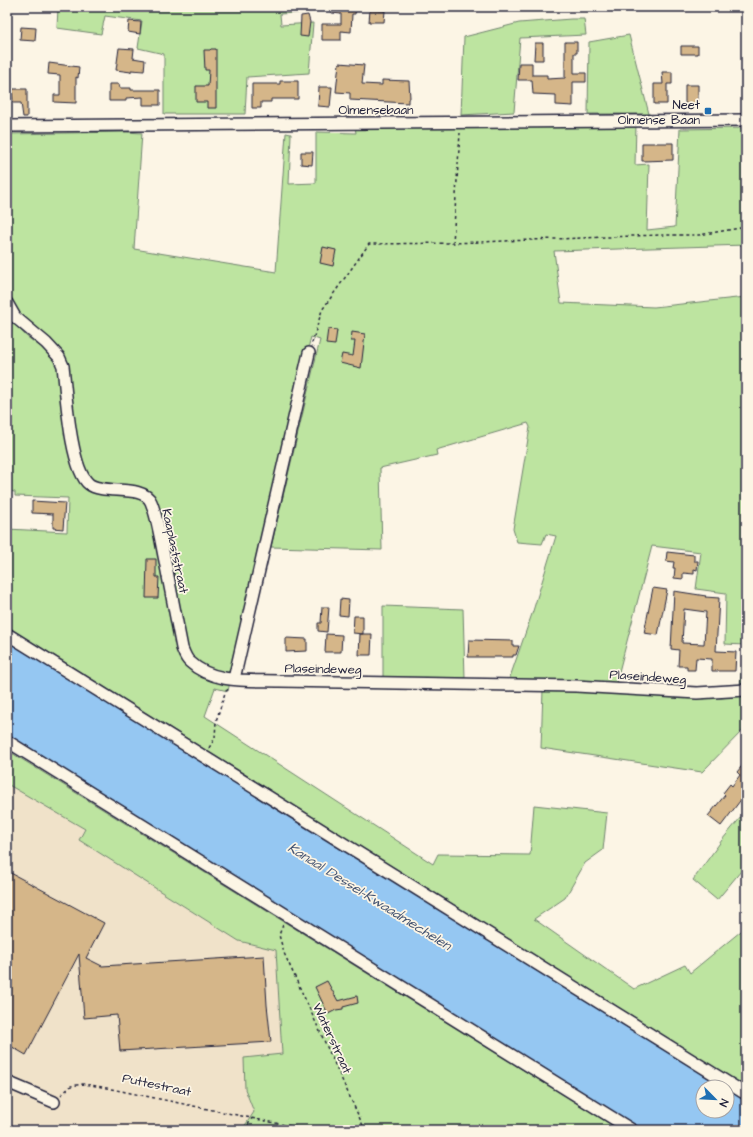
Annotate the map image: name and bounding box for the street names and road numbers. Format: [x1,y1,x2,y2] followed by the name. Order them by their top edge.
[339,101,414,119] street label: Olmensebaan
[157,507,193,596] street label: Kaaplaststraat
[284,659,362,680] street label: Plaseindeweg
[609,665,687,690] street label: Plaseindeweg
[308,1000,357,1077] street label: Waterstraat
[121,1069,194,1101] street label: Puttestraat

